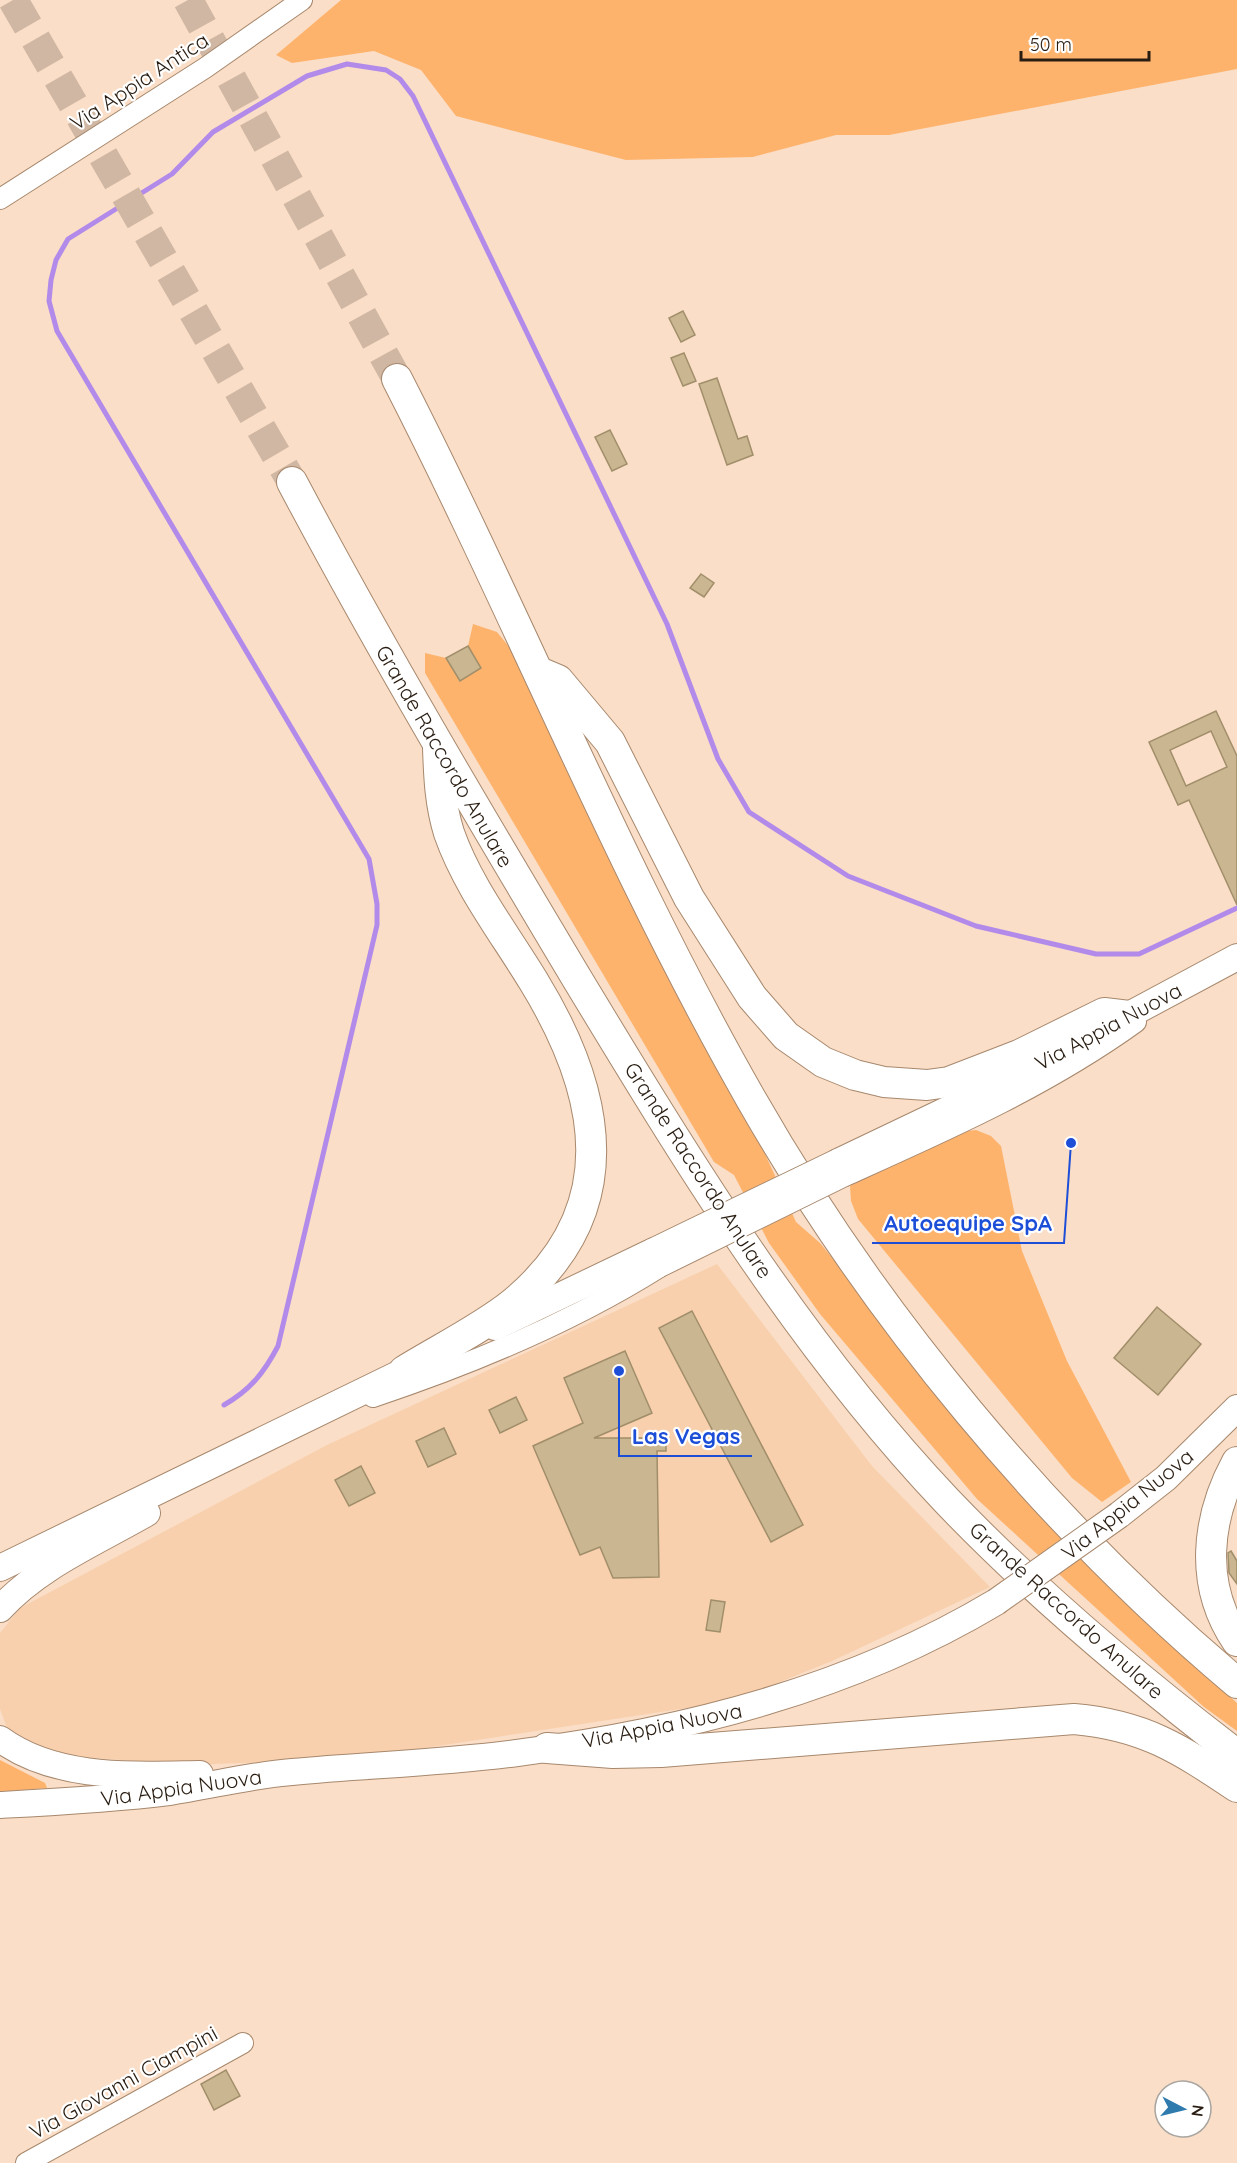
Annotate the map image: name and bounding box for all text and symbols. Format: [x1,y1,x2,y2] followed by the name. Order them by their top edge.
[1021,24,1148,62] scale bar
[65,27,213,135] street label: Via Appia Antica
[1030,33,1072,56] text: 50 m
[371,640,519,872] street label: Grande Raccordo Anulare
[1030,976,1186,1076] street label: Via Appia Nuova
[619,1057,779,1283] street label: Grande Raccordo Anulare
[872,1203,1064,1243] callout: Autoequipe SpA
[884,1209,1052,1237] text: Autoequipe SpA
[619,1416,752,1456] callout: Las Vegas
[632,1422,740,1450] text: Las Vegas
[1056,1443,1198,1565] street label: Via Appia Nuova
[965,1516,1169,1704] street label: Grande Raccordo Anulare
[580,1697,744,1753] street label: Via Appia Nuova
[99,1763,263,1811] street label: Via Appia Nuova
[25,2020,221,2144] street label: Via Giovanni Ciampini
[1153,2079,1213,2139] north arrow
[1187,2104,1209,2118] text: N

